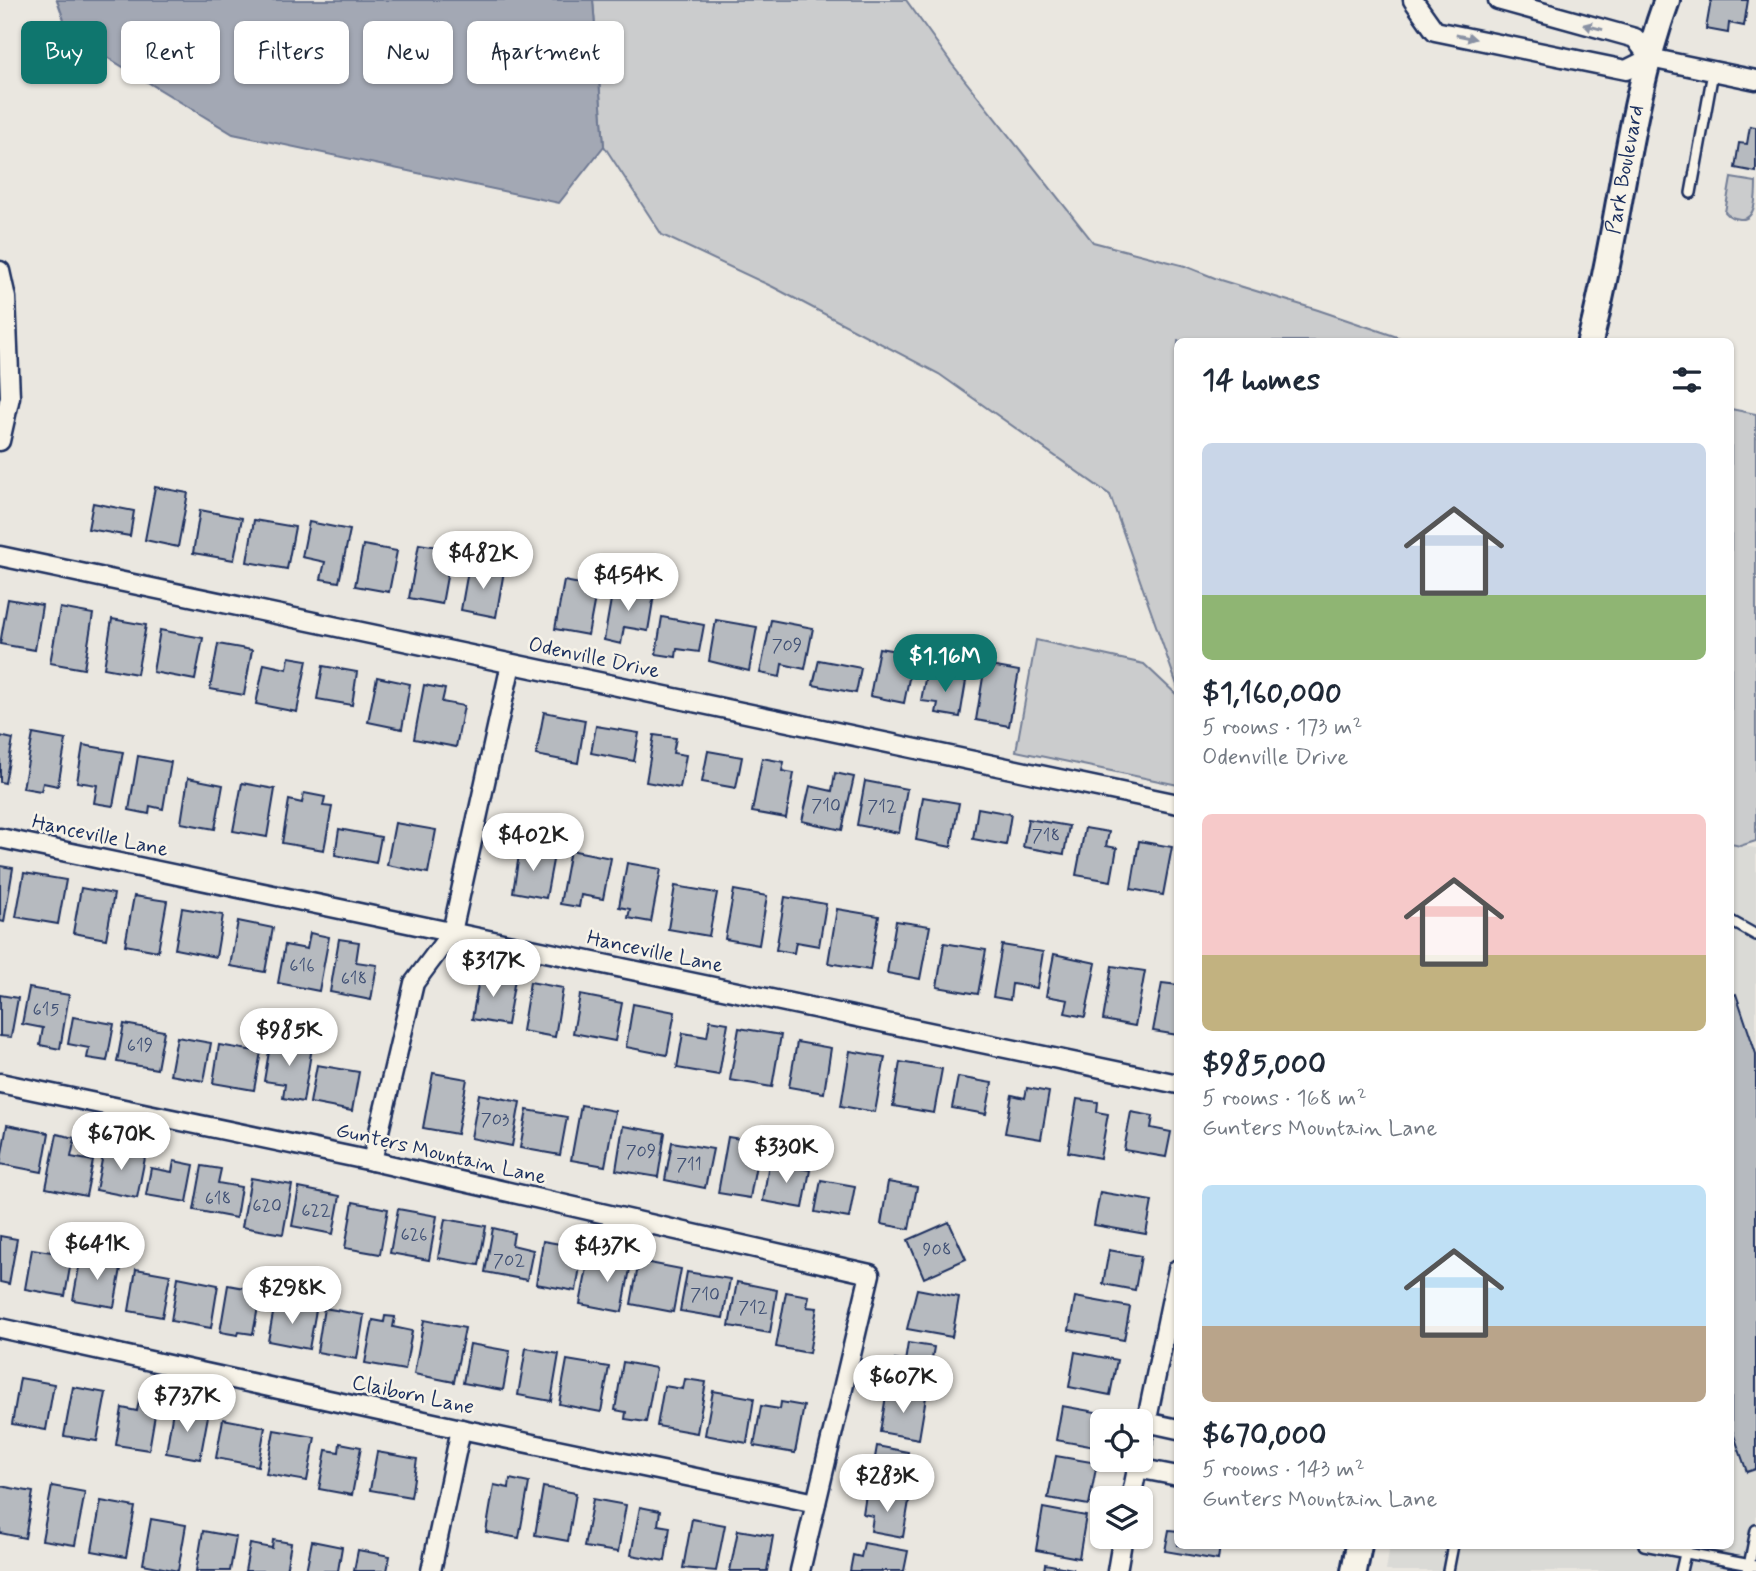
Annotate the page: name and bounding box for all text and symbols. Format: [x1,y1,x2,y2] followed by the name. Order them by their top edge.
[21,21,107,84] chip: Buy
[121,21,220,84] chip: Rent
[234,21,349,84] chip: Filters
[363,21,453,84] chip: New
[467,21,624,84] chip: Apartment
[1582,21,1603,31] one-way arrow
[1455,32,1477,43] one-way arrow
[1599,102,1651,236] street label: Park Boulevard
[1202,361,1320,400] text: 14 homes
[1668,361,1706,399] icon: filters
[1391,488,1517,614] icon: home
[434,532,532,591] pin: $482K
[448,539,518,569] text: $482K
[579,554,677,613] pin: $454K
[594,561,662,591] text: $454K
[526,630,662,686] street label: Odenville Drive
[772,634,802,658] house number: 709
[888,634,1002,694] pin: $1.16M
[909,642,981,672] text: $1.16M
[1202,674,1342,713] text: $1,160,000
[1202,713,1362,743] text: 5 rooms · 173 m²
[1202,743,1348,773] text: Odenville Drive
[811,794,841,818] house number: 710
[867,795,897,819] house number: 712
[29,808,171,864] street label: Hanceville Lane
[484,814,582,873] pin: $402K
[498,821,568,851] text: $402K
[1032,824,1060,848] house number: 718
[1391,859,1517,985] icon: home
[584,924,726,980] street label: Hanceville Lane
[444,940,542,999] pin: $317K
[462,947,524,977] text: $317K
[289,954,315,978] house number: 616
[341,967,367,991] house number: 618
[33,998,59,1022] house number: 615
[240,1009,338,1068] pin: $985K
[256,1016,322,1046] text: $985K
[127,1034,153,1058] house number: 619
[1202,1045,1326,1084] text: $985,000
[1202,1084,1367,1114] text: 5 rooms · 168 m²
[481,1108,509,1132] house number: 703
[72,1112,170,1172] pin: $670K
[1202,1114,1437,1144] text: Gunters Mountain Lane
[333,1116,549,1192] street label: Gunters Mountain Lane
[88,1120,154,1150] text: $670K
[737,1126,835,1185] pin: $330K
[754,1133,818,1163] text: $330K
[626,1140,656,1164] house number: 709
[676,1153,702,1177] house number: 711
[205,1187,231,1211] house number: 618
[252,1194,282,1218] house number: 620
[301,1199,331,1223] house number: 622
[48,1222,146,1282] pin: $641K
[400,1223,428,1247] house number: 626
[558,1224,656,1284] pin: $437K
[65,1230,129,1260] text: $641K
[1391,1230,1517,1356] icon: home
[574,1232,640,1262] text: $437K
[923,1238,951,1262] house number: 908
[493,1249,525,1273] house number: 702
[243,1266,341,1326] pin: $298K
[258,1274,326,1304] text: $298K
[690,1283,720,1307] house number: 710
[738,1296,768,1320] house number: 712
[854,1356,952,1415] pin: $607K
[869,1363,937,1393] text: $607K
[349,1368,477,1422] street label: Claiborn Lane
[138,1374,236,1434] pin: $737K
[154,1382,220,1412] text: $737K
[1090,1409,1153,1549] map controls
[1090,1409,1153,1472] button: locate
[1202,1416,1327,1455] text: $670,000
[838,1454,936,1514] pin: $283K
[1202,1455,1365,1485] text: 5 rooms · 143 m²
[855,1462,919,1492] text: $283K
[1202,1485,1437,1515] text: Gunters Mountain Lane
[1090,1486,1153,1549] button: layers

